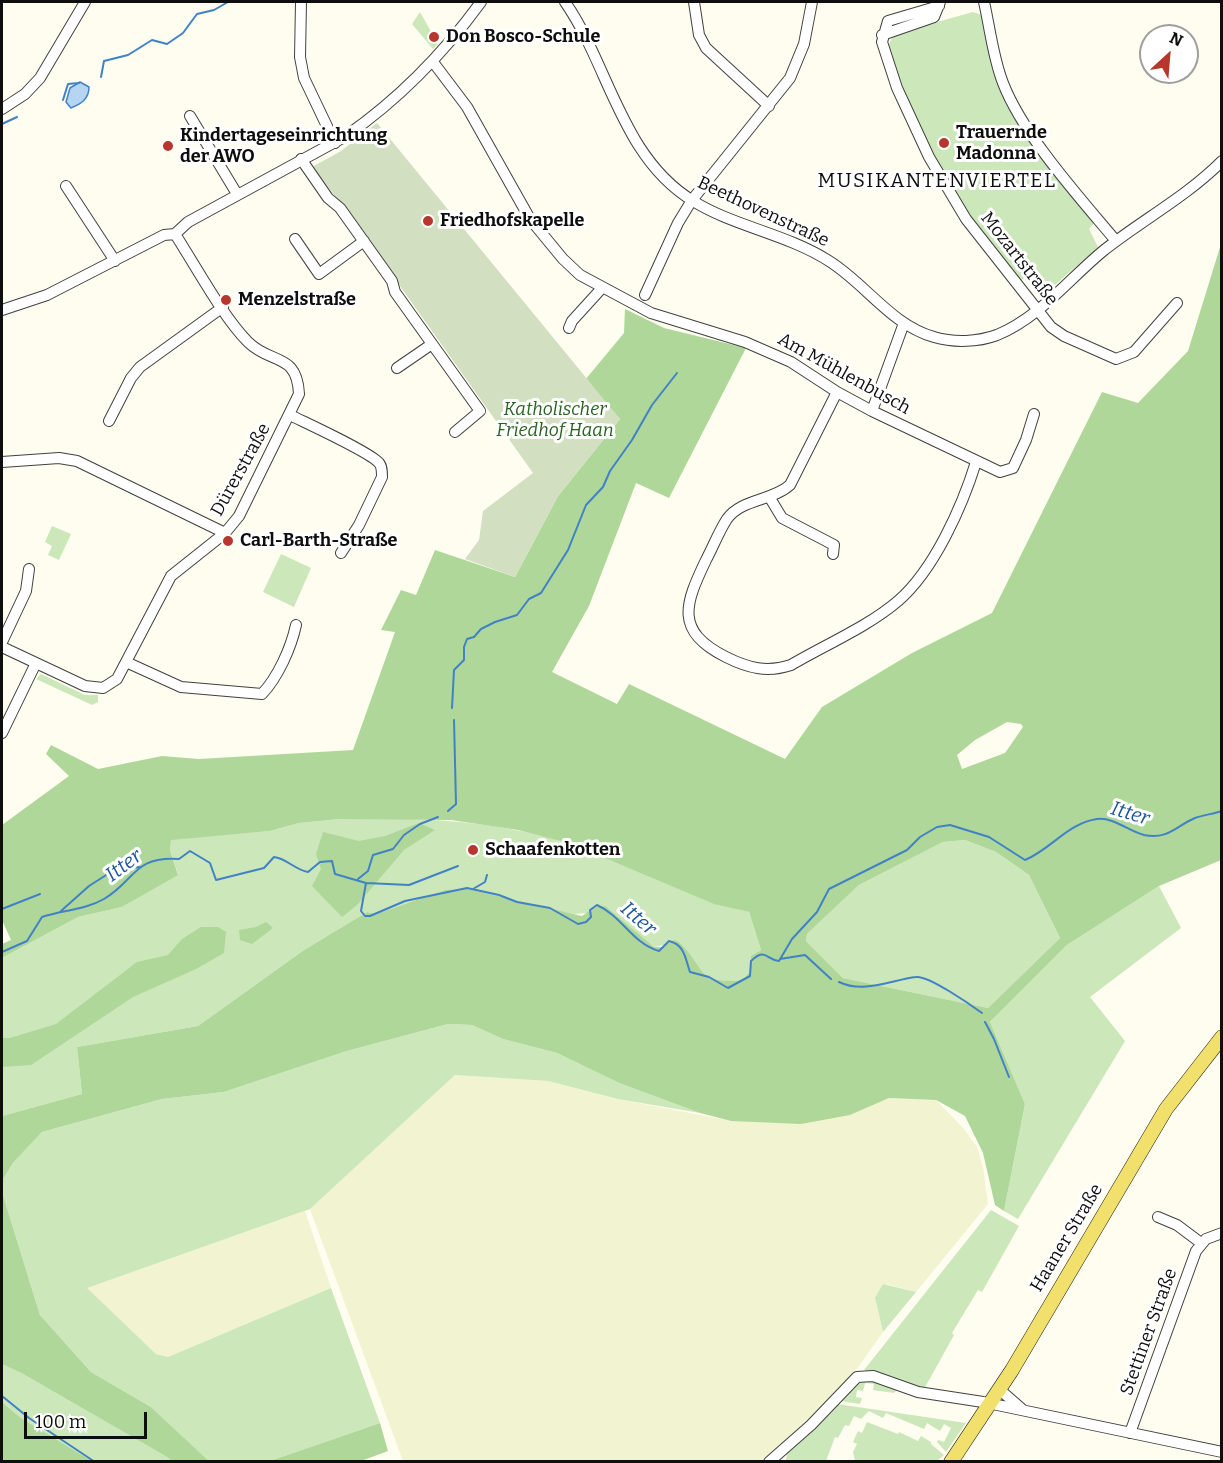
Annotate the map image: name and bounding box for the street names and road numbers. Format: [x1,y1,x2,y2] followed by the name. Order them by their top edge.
[694,172,832,252] street label: Beethovenstraße
[976,208,1062,310] street label: Mozartstraße
[774,329,914,419] street label: Am Mühlenbusch
[207,420,275,520] street label: Dürerstraße
[1026,1180,1108,1296] street label: Haaner Straße
[1116,1266,1182,1398] street label: Stettiner Straße

